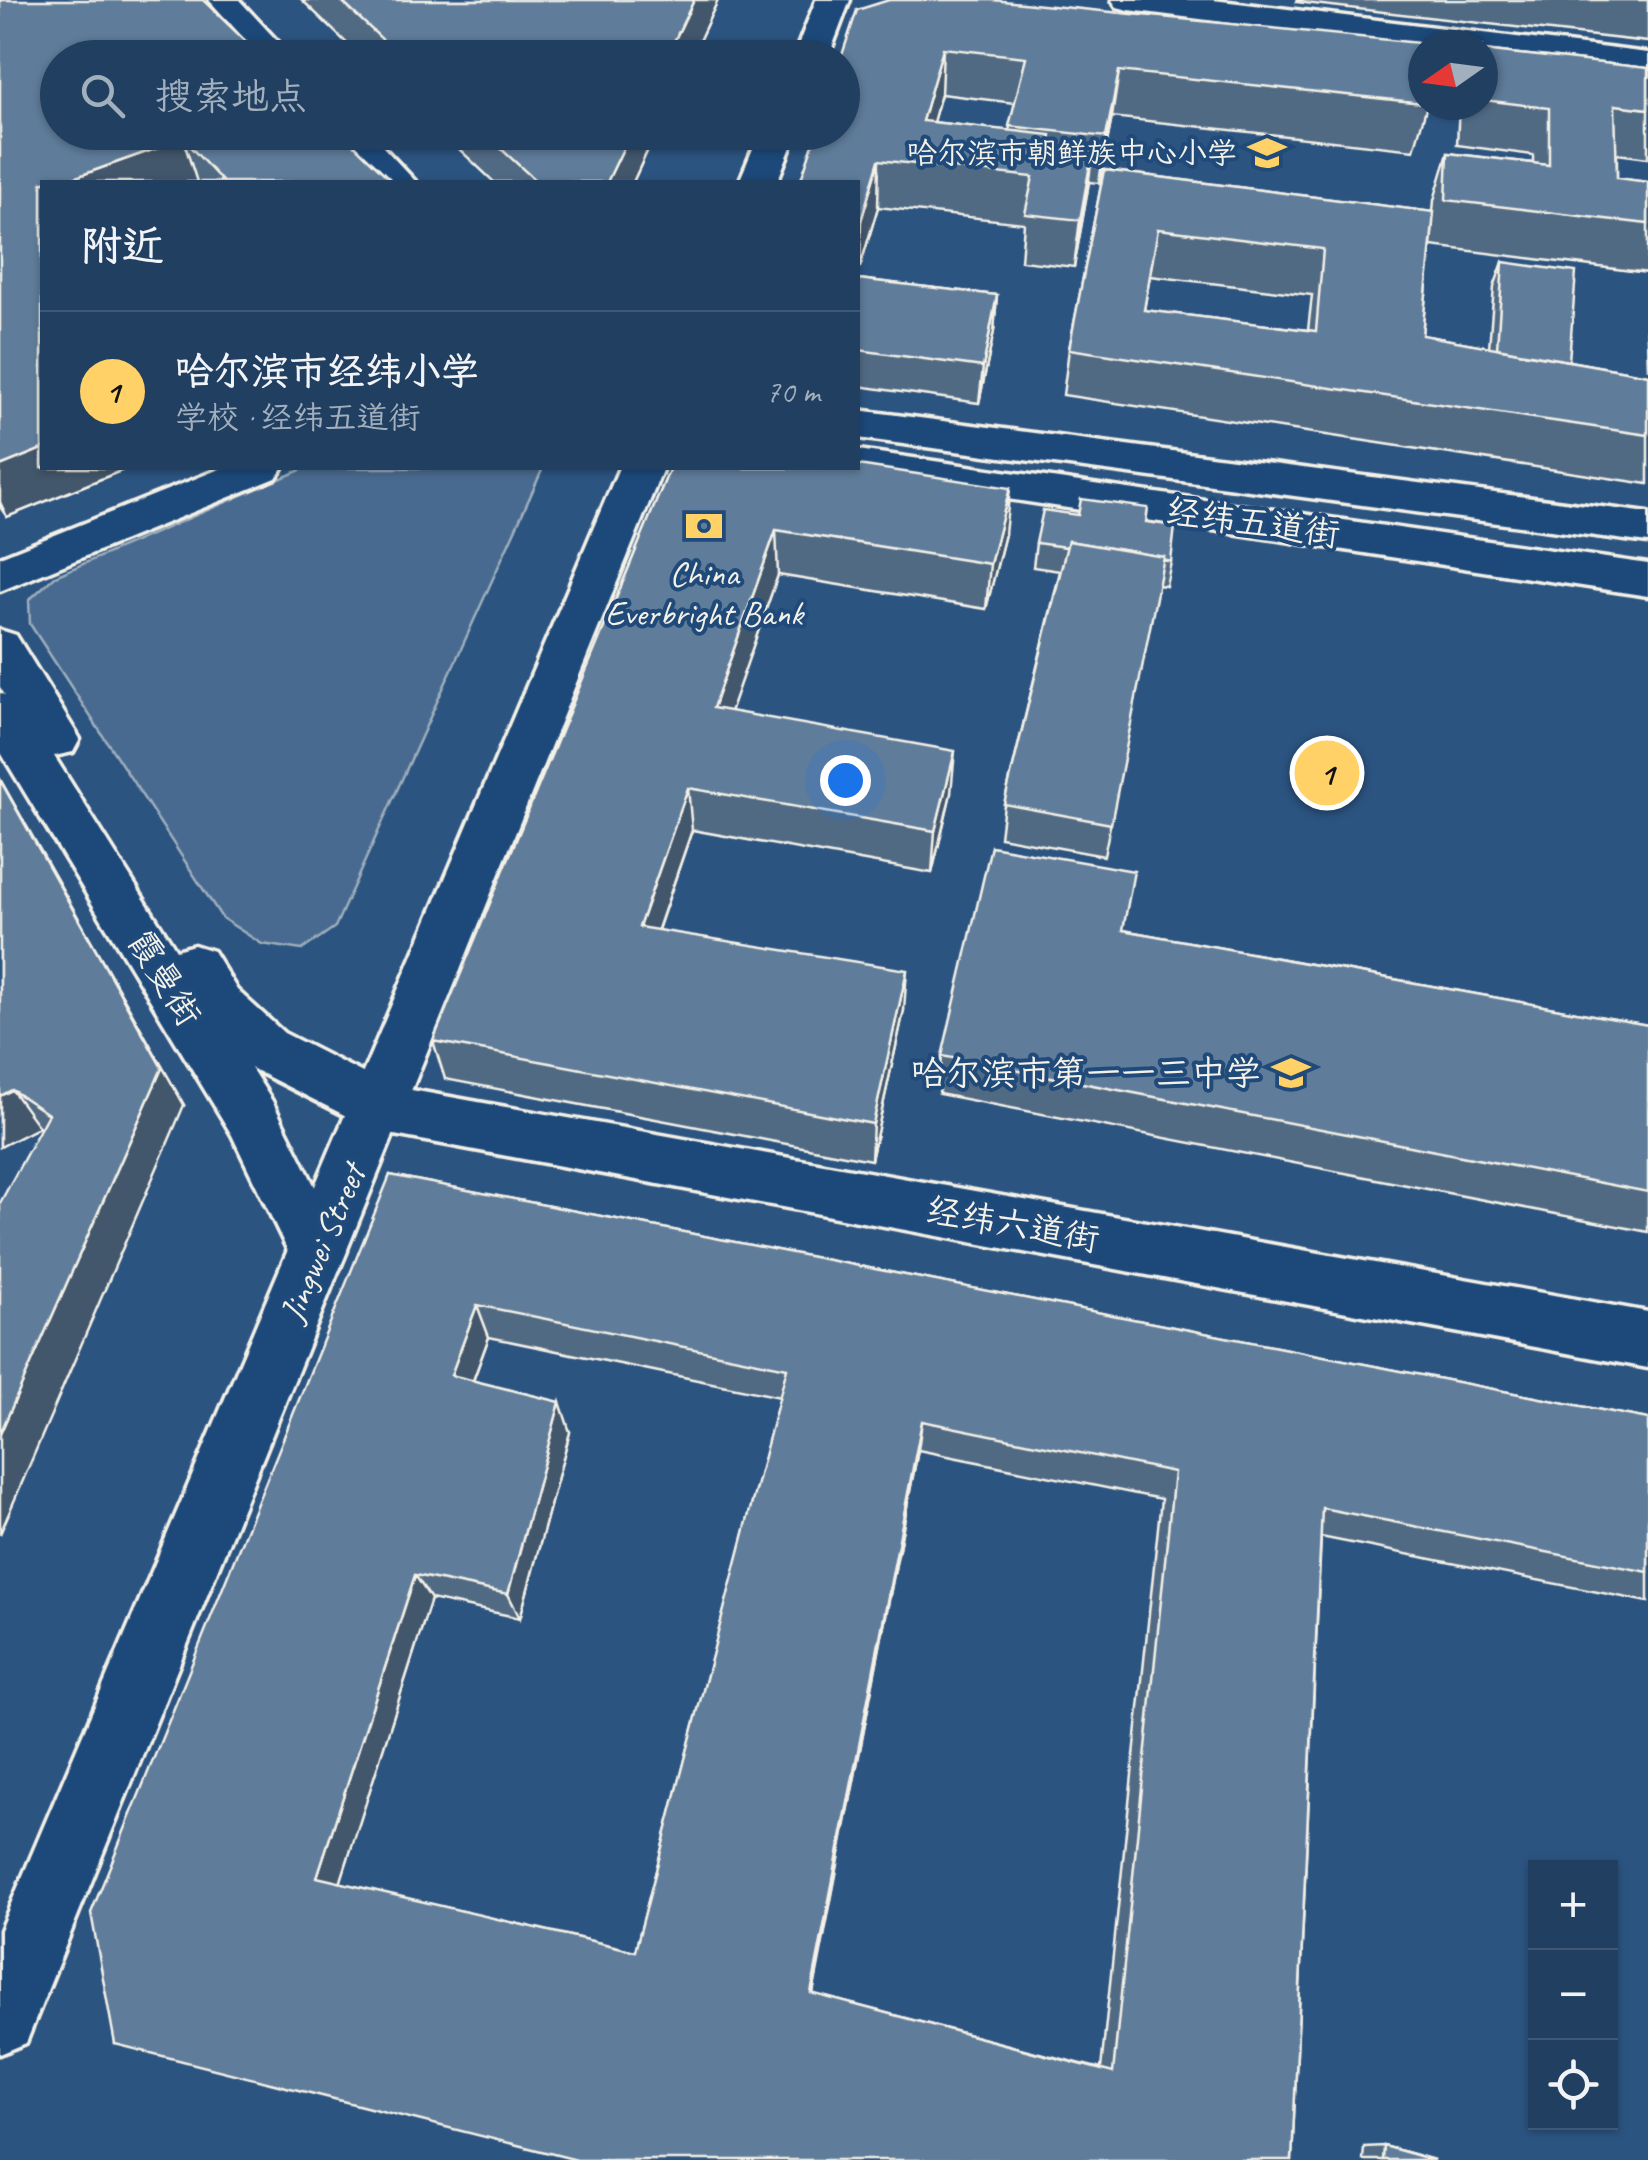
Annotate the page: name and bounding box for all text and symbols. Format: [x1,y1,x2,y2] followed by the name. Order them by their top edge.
[1408,30,1498,120] north arrow
[40,40,860,150] search box
[75,68,130,123] icon: search
[155,73,307,120] text: 搜索地点
[1246,132,1288,174] school or university icon: 哈尔滨市朝鲜族中心小学
[907,134,1237,172] place label: 哈尔滨市朝鲜族中心小学
[80,220,164,273] text: 附近
[175,348,479,395] text: 哈尔滨市经纬小学
[105,371,120,412] text: 1
[766,371,820,412] text: 70 m
[175,397,420,438] text: 学校 · 经纬五道街
[1163,488,1343,557] street label: 经纬五道街
[683,505,725,547] bank icon: China Everbright Bank
[605,551,805,636] place label: China Everbright Bank
[1294,736,1360,810] pin: 1
[820,755,871,806] your location
[118,922,211,1035] street label: 霞曼街
[911,1051,1261,1096] place label: 哈尔滨市第一一三中学
[1270,1052,1312,1094] school or university icon: 哈尔滨市第一一三中学
[268,1154,377,1330] street label: Jingwei Street
[923,1187,1103,1262] street label: 经纬六道街
[1528,1860,1618,2130] map controls
[1528,1860,1618,1950] button: +
[1528,1950,1618,2040] button: −
[1528,2040,1618,2130] button: locate

